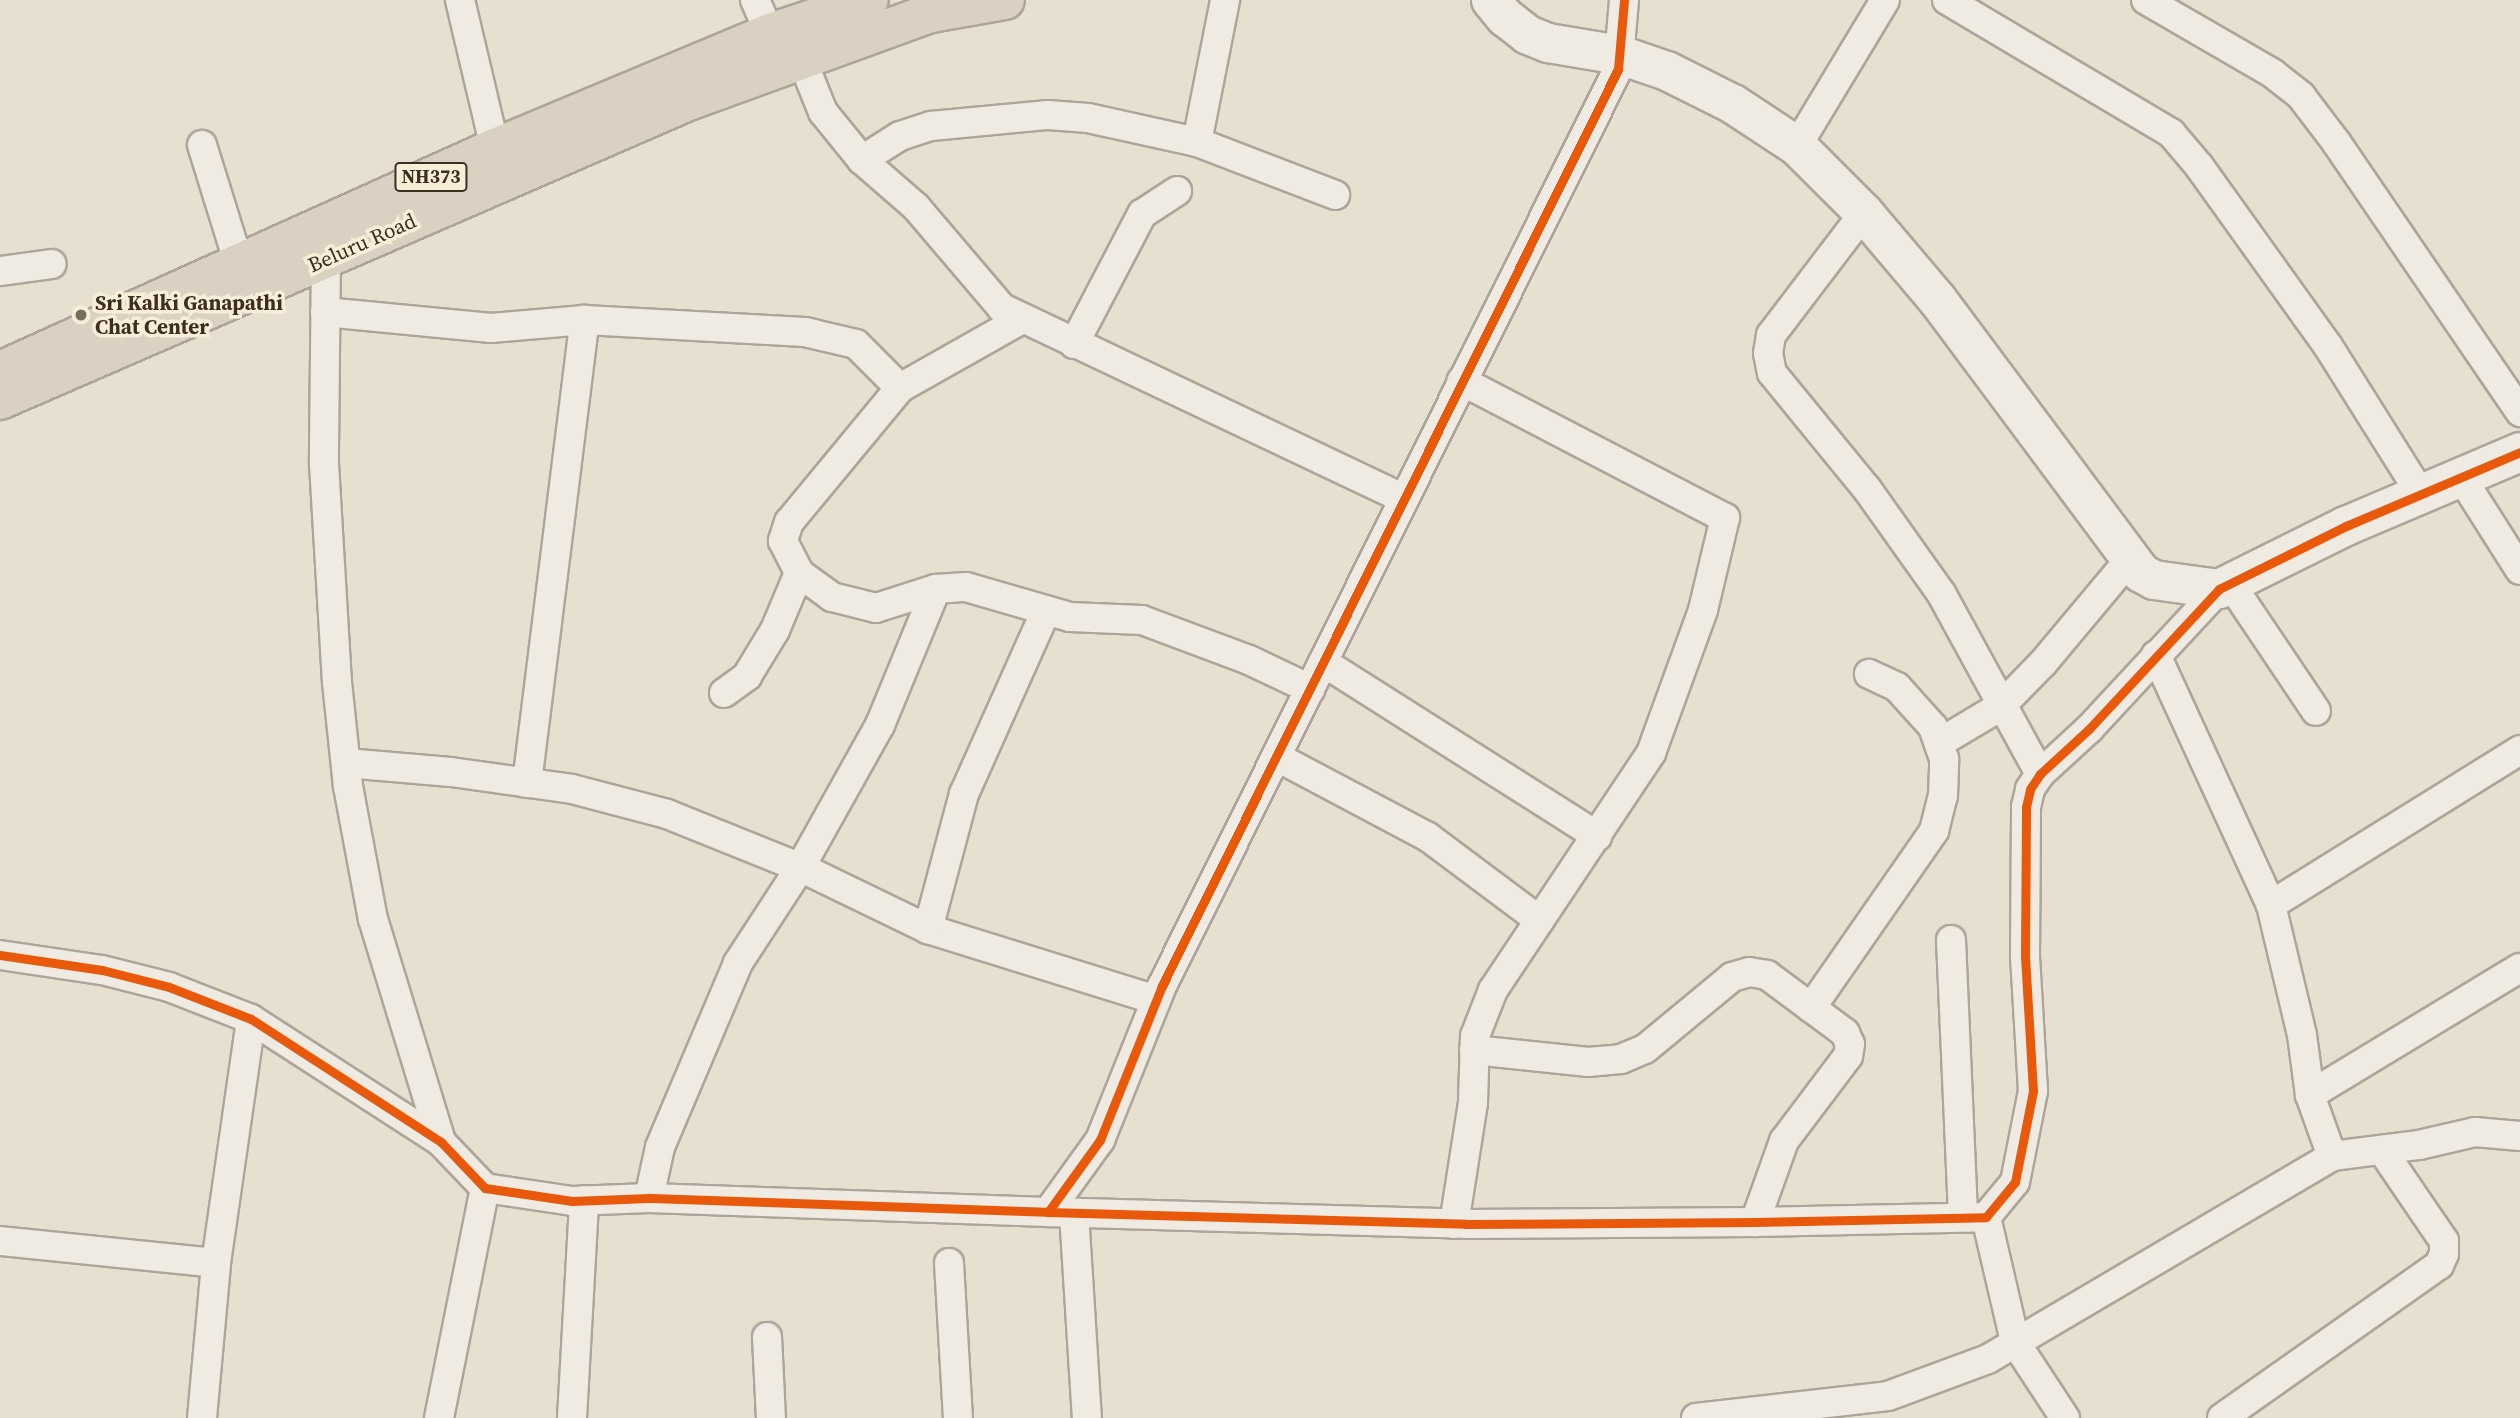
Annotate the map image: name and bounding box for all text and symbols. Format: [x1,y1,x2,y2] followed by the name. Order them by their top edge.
[394,162,468,192] road number: NH373
[304,208,420,278] street label: Beluru Road
[95,290,283,340] place label: Sri Kalki Ganapathi Chat Center
[73,307,89,323] marker: Sri Kalki Ganapathi Chat Center

